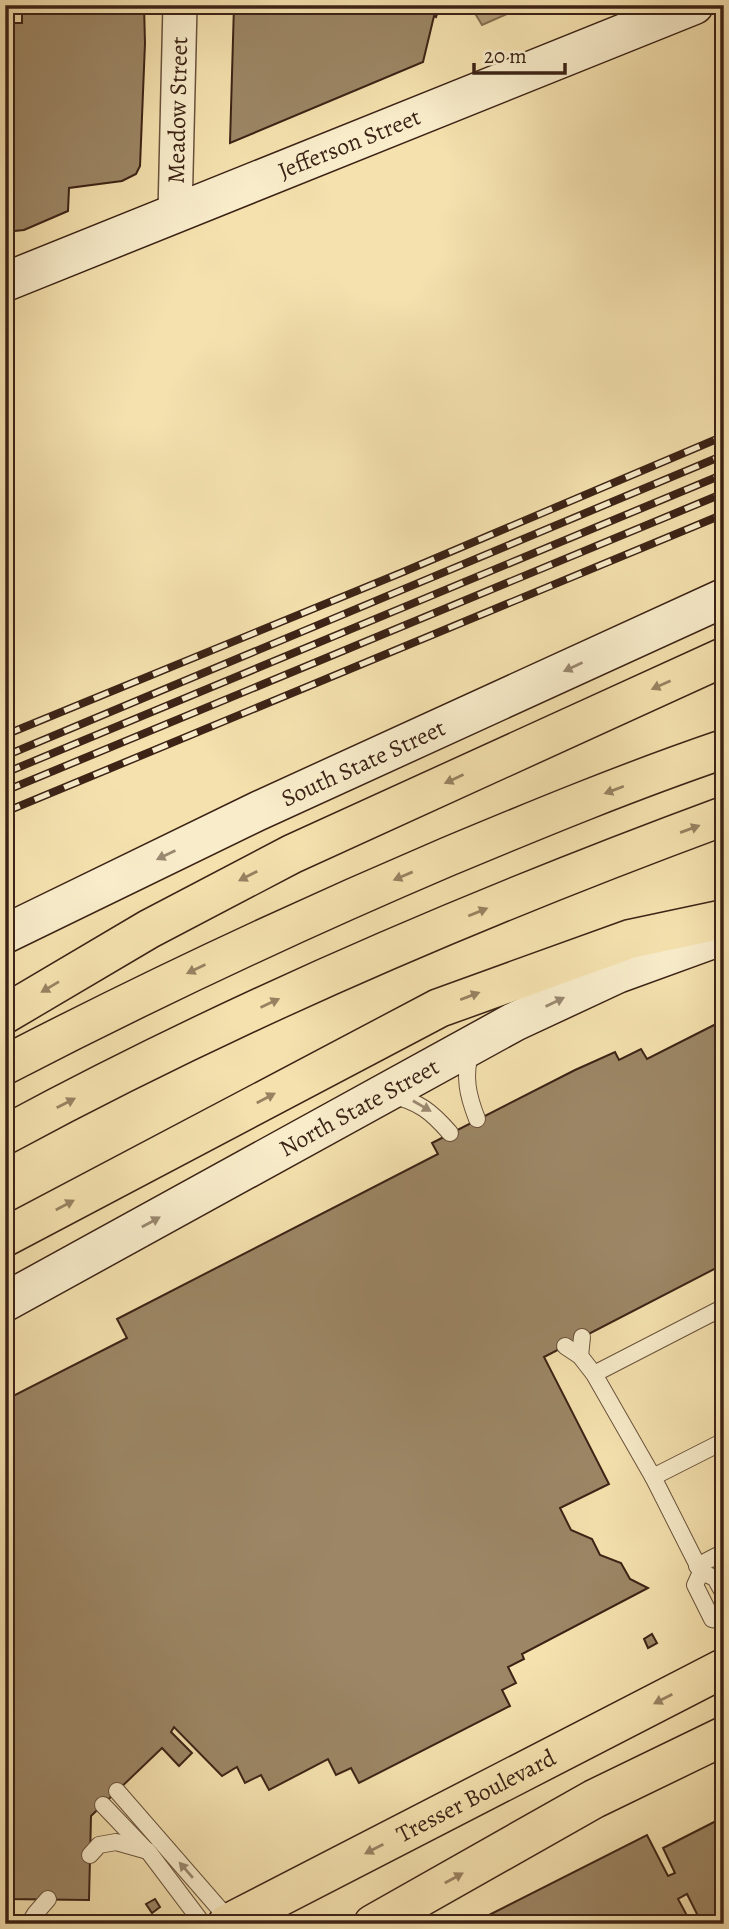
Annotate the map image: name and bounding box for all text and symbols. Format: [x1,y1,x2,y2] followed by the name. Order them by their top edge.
[474,32,564,76] scale bar
[160,36,195,184] street label: Meadow Street
[484,42,527,70] text: 20 m
[273,101,425,187] street label: Jefferson Street
[563,661,583,673] one-way arrow
[651,679,671,691] one-way arrow
[276,712,450,814] street label: South State Street
[444,773,464,785] one-way arrow
[603,785,624,796] one-way arrow
[679,823,700,834] one-way arrow
[156,849,176,860] one-way arrow
[238,870,258,881] one-way arrow
[393,871,414,882] one-way arrow
[468,906,489,917] one-way arrow
[186,963,206,975] one-way arrow
[40,980,59,993] one-way arrow
[459,991,480,1002] one-way arrow
[260,997,280,1009] one-way arrow
[545,997,565,1008] one-way arrow
[273,1050,445,1164] street label: North State Street
[257,1092,276,1104] one-way arrow
[56,1098,76,1109] one-way arrow
[412,1100,431,1113] one-way arrow
[56,1199,76,1211] one-way arrow
[141,1216,160,1228] one-way arrow
[653,1694,673,1705] one-way arrow
[391,1741,561,1850] street label: Tresser Boulevard
[364,1843,384,1854] one-way arrow
[178,1861,194,1879] one-way arrow
[444,1872,463,1884] one-way arrow

